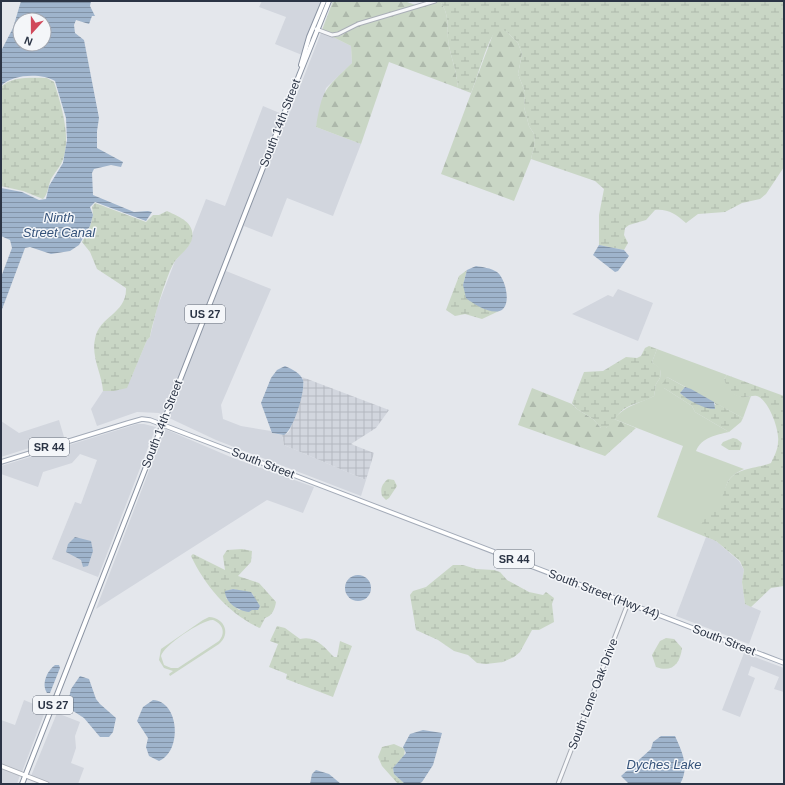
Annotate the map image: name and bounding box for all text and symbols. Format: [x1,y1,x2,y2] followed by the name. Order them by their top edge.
[12,12,52,52] north arrow
[23,34,34,48] text: N
[257,76,304,169] street label: South 14th Street
[23,210,96,240] water label: Ninth Street Canal
[185,305,225,323] road number: US 27
[139,377,186,470] street label: South 14th Street
[29,438,69,456] road number: SR 44
[229,445,297,482] street label: South Street
[494,550,534,568] road number: SR 44
[546,566,662,622] street label: South Street (Hwy 44)
[690,622,758,659] street label: South Street
[565,636,621,752] street label: South Lone Oak Drive
[33,696,73,714] road number: US 27
[626,757,702,772] water label: Dyches Lake

